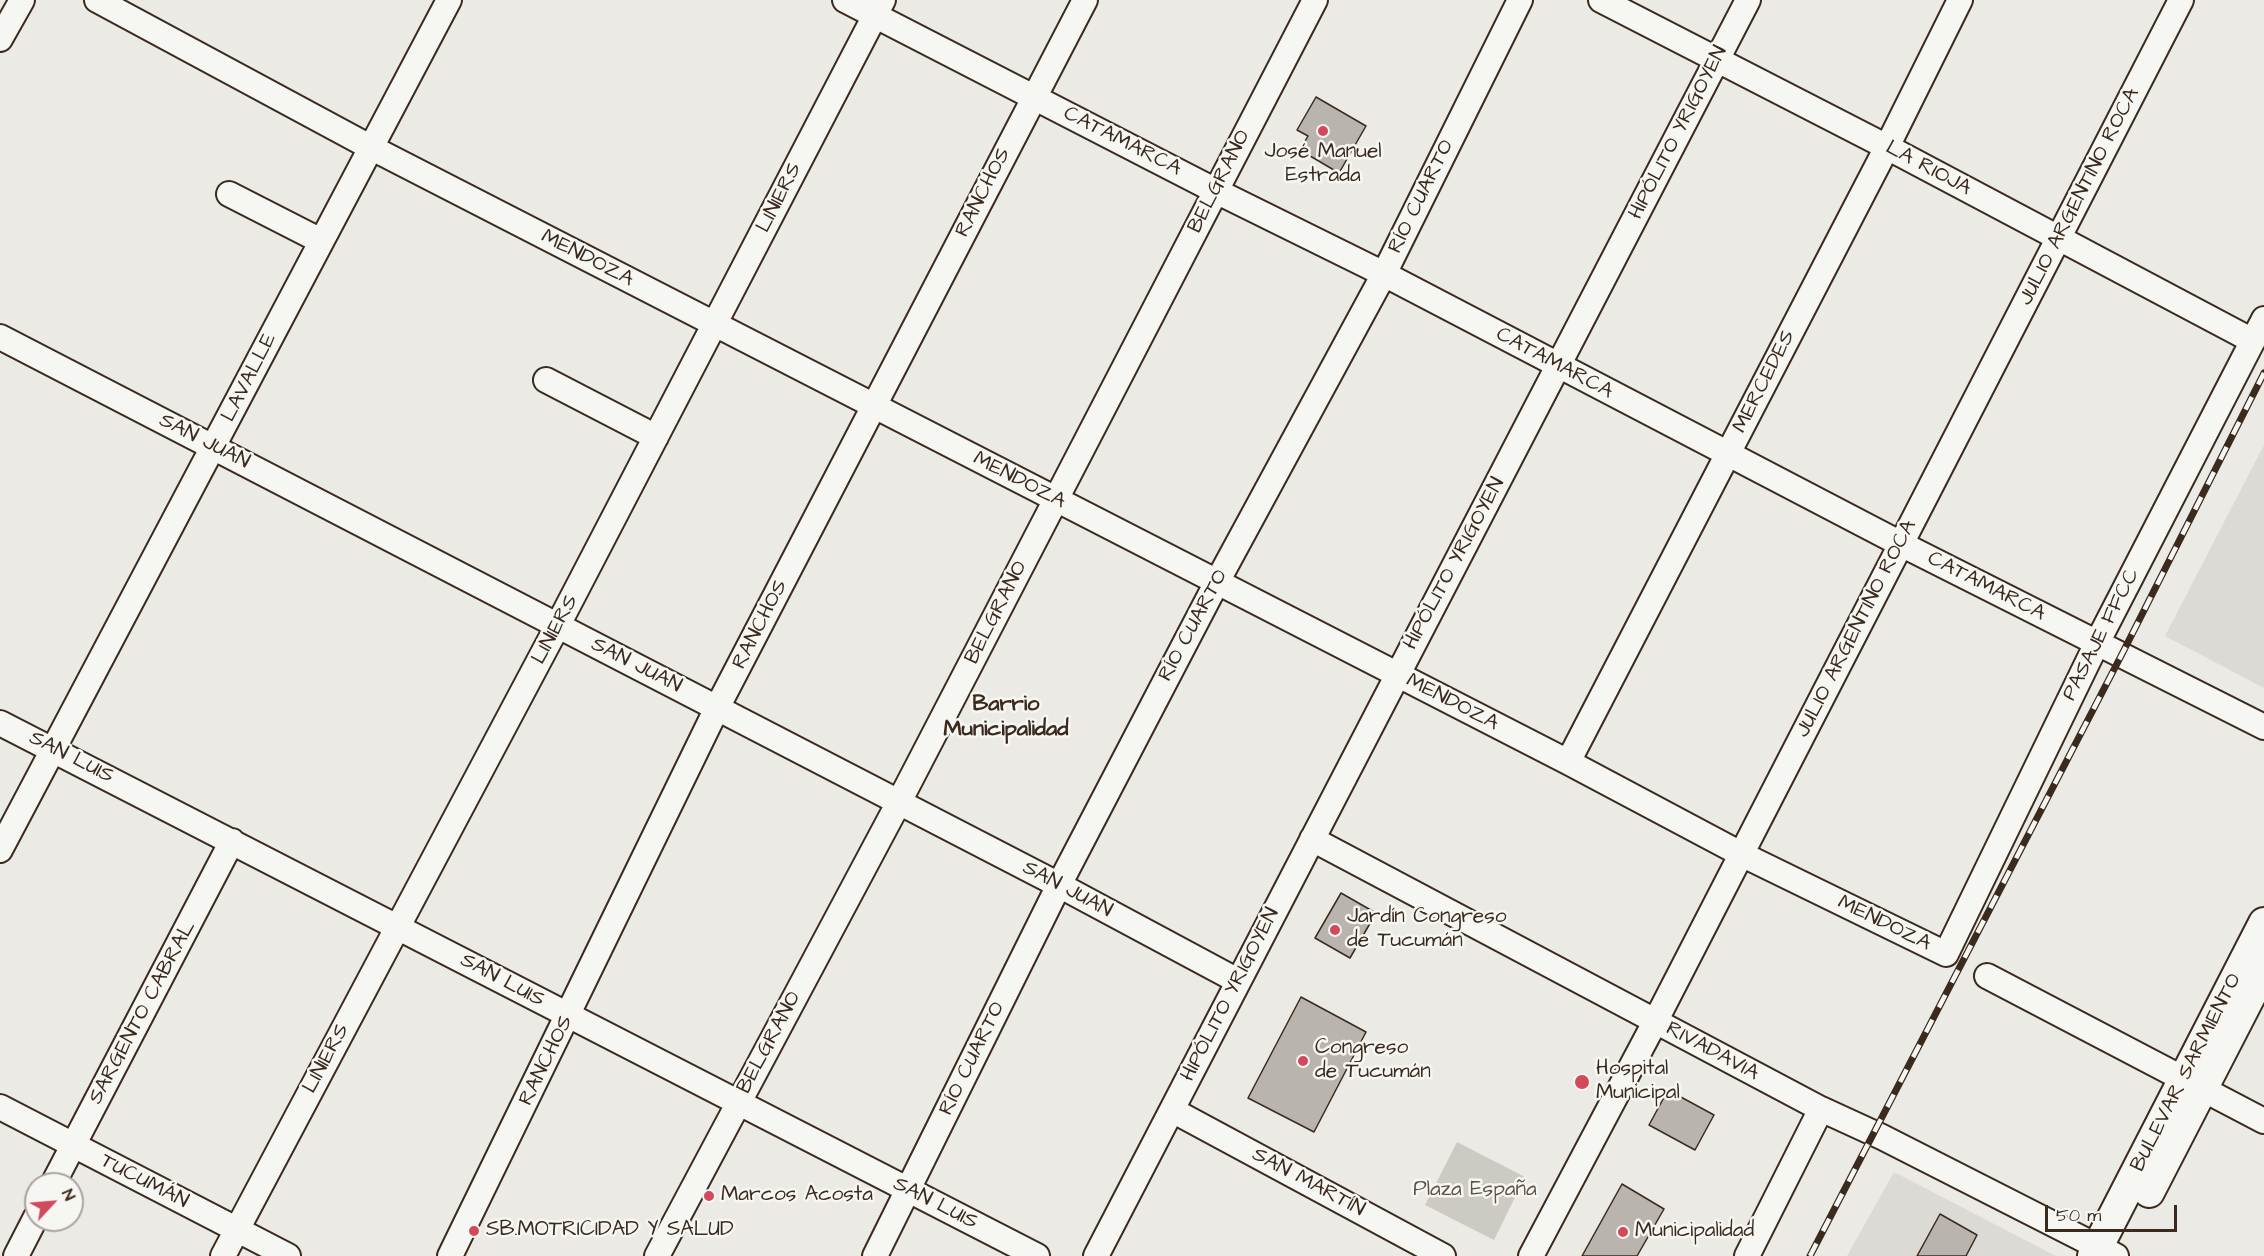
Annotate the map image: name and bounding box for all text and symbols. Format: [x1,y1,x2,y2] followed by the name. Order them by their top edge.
[1624,42,1734,224] street label: HIPÓLITO YRIGOYEN
[2014,84,2146,310] street label: JULIO ARGENTINO ROCA
[1059,101,1185,183] street label: CATAMARCA
[1316,124,1330,138] marker: José Manuel Estrada
[1183,126,1257,238] street label: BELGRANO
[1384,136,1460,258] street label: RÍO CUARTO
[1881,136,1975,202] street label: LA RIOJA
[1264,140,1382,190] place label: José Manuel Estrada
[951,144,1017,242] street label: RANCHOS
[752,159,808,237] street label: LINIERS
[536,225,638,293] street label: MENDOZA
[1491,323,1617,405] street label: CATAMARCA
[1728,327,1802,437] street label: MERCEDES
[217,329,283,427] street label: LAVALLE
[155,409,253,475] street label: SAN JUAN
[968,447,1070,515] street label: MENDOZA
[1399,474,1511,654] street label: HIPÓLITO YRIGOYEN
[1791,516,1923,742] street label: JULIO ARGENTINO ROCA
[1923,546,2049,628] street label: CATAMARCA
[960,557,1034,669] street label: BELGRANO
[2058,565,2146,705] street label: PASAJE FFCC
[1154,566,1234,686] street label: RÍO CUARTO
[728,576,794,674] street label: RANCHOS
[527,591,585,669] street label: LINIERS
[587,633,685,699] street label: SAN JUAN
[1401,669,1503,737] street label: MENDOZA
[944,692,1068,744] district label: Barrio Municipalidad
[25,726,117,790] street label: SAN LUIS
[1018,856,1116,924] street label: SAN JUAN
[1833,891,1935,957] street label: MENDOZA
[1176,904,1286,1086] street label: HIPÓLITO YRIGOYEN
[1347,905,1507,955] place label: Jardín Congreso de Tucumán
[84,917,202,1109] street label: SARGENTO CABRAL
[1328,923,1342,937] marker: Jardín Congreso de Tucumán
[456,948,548,1014] street label: SAN LUIS
[2126,970,2248,1176] street label: BULEVAR SARMIENTO
[733,988,807,1098] street label: BELGRANO
[935,998,1011,1120] street label: RÍO CUARTO
[514,1012,580,1110] street label: RANCHOS
[1661,1017,1763,1087] street label: RIVADAVIA
[298,1020,356,1098] street label: LINIERS
[1315,1036,1431,1086] place label: Congreso de Tucumán
[1296,1054,1310,1068] marker: Congreso de Tucumán
[1596,1057,1680,1107] place label: Hospital Municipal
[1573,1073,1591,1091] marker: Hospital Municipal
[1247,1143,1369,1223] street label: SAN MARTÍN
[96,1149,192,1215] street label: TUCUMÁN
[24,1172,84,1232] north arrow
[889,1172,981,1236] street label: SAN LUIS
[1413,1178,1537,1204] park label: Plaza España
[721,1183,873,1209] place label: Marcos Acosta
[56,1186,80,1204] text: N
[702,1189,716,1203] marker: Marcos Acosta
[2048,1193,2180,1231] scale bar
[2056,1203,2101,1228] text: 50 m
[486,1218,734,1244] place label: SB.MOTRICIDAD Y SALUD
[1635,1219,1754,1245] place label: Municipalidad
[467,1224,481,1238] marker: SB.MOTRICIDAD Y SALUD
[1616,1225,1630,1239] marker: Municipalidad

